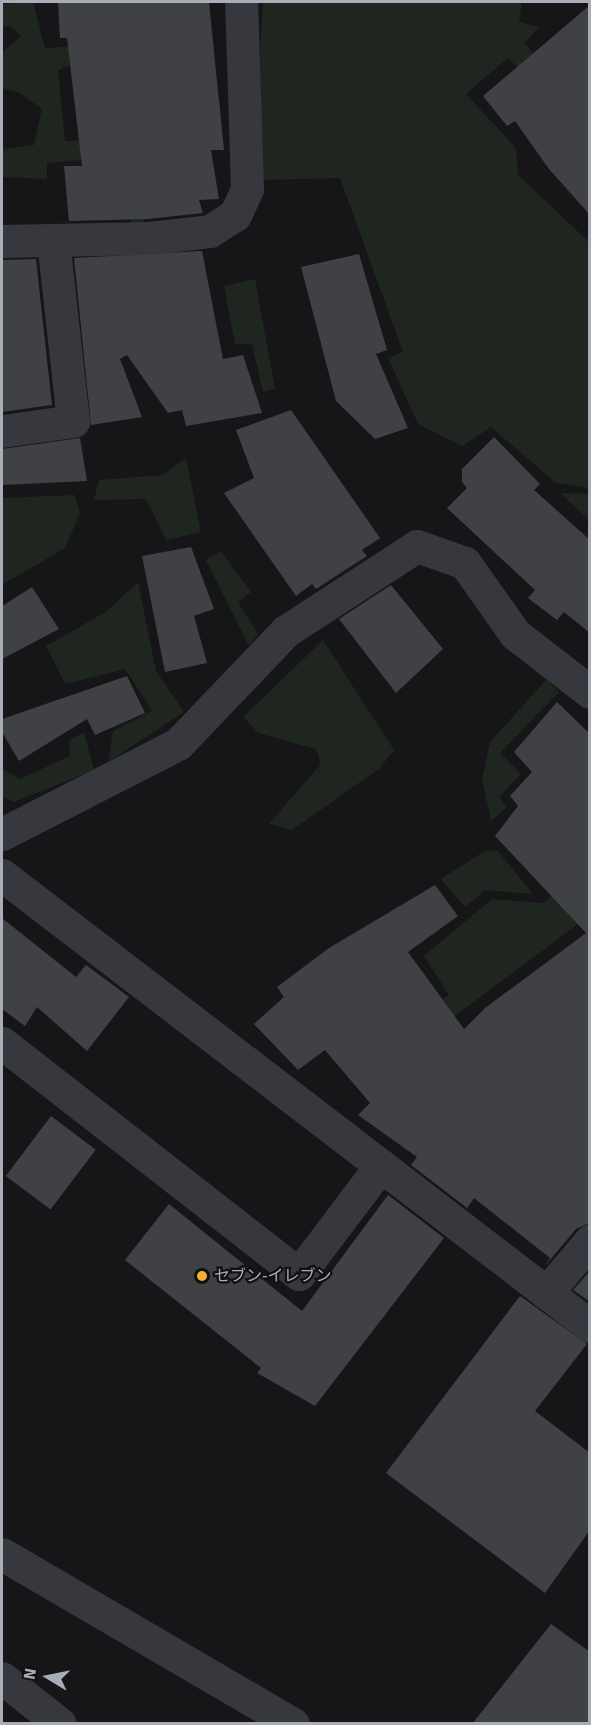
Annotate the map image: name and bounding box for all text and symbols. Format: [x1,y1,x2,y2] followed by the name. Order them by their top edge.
[214,1266,332,1286] place label: セブン-イレブン
[195,1269,209,1283] marker: セブン-イレブン
[18,1647,78,1707] north arrow
[19,1667,41,1681] text: N

